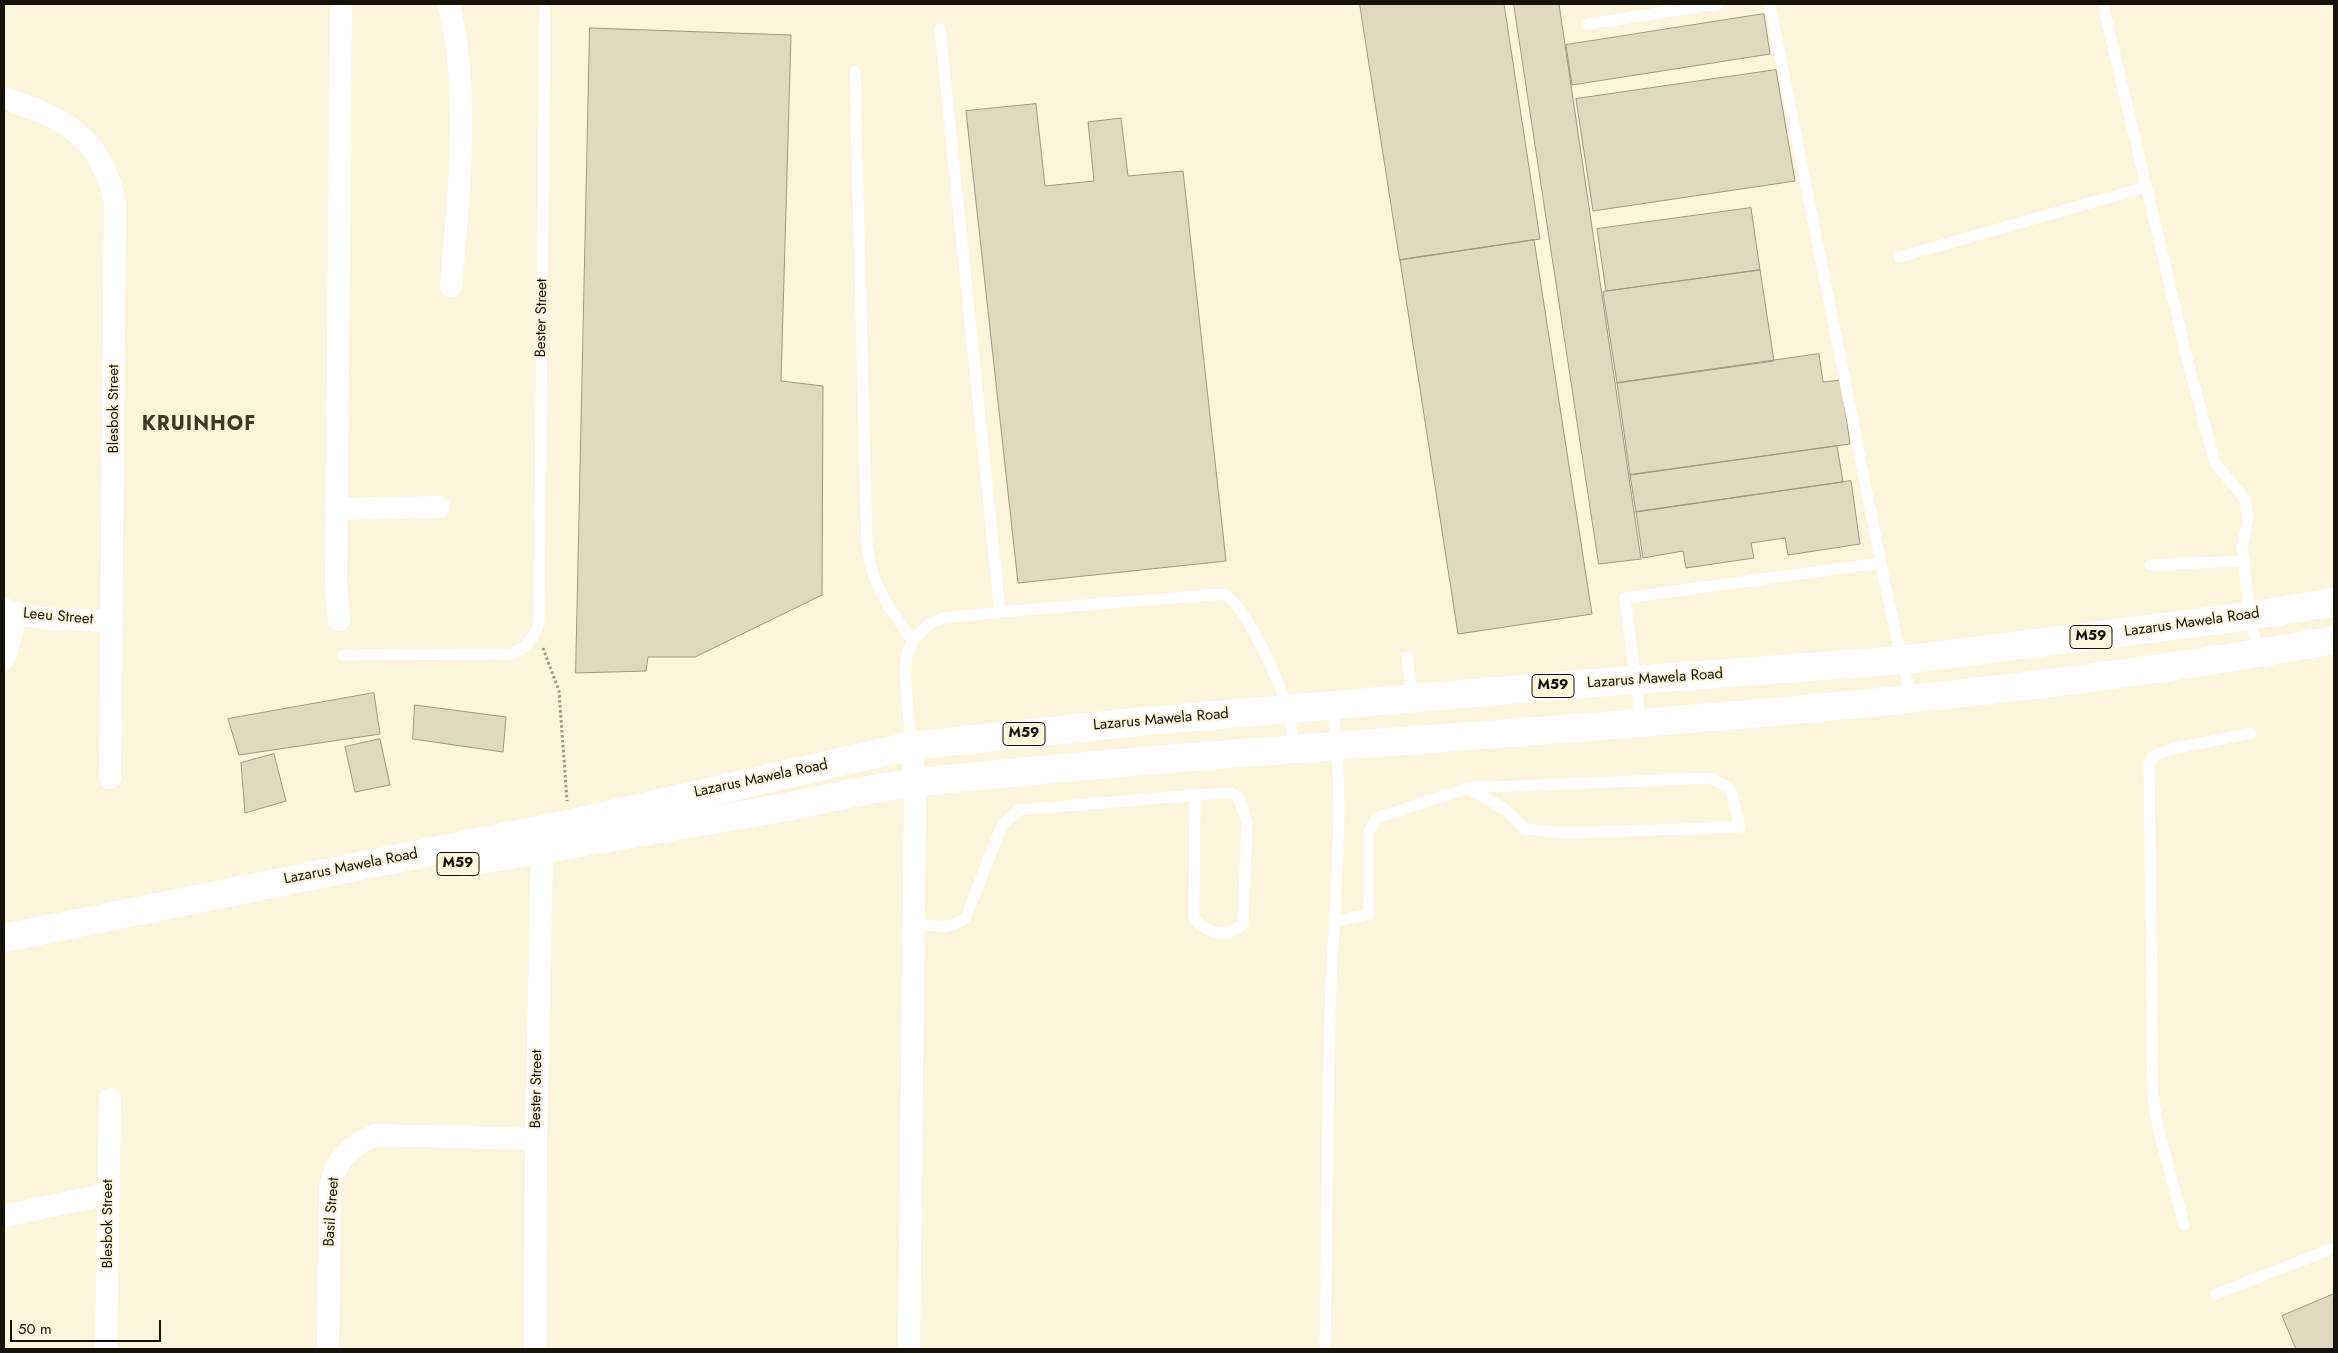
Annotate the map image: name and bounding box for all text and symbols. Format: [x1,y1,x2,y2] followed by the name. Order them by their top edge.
[532,278,552,358] street label: Bester Street
[105,364,123,454] street label: Blesbok Street
[141,413,257,437] district label: KRUINHOF
[22,605,94,629] street label: Leeu Street
[2123,605,2261,641] street label: Lazarus Mawela Road
[2070,626,2112,649] road number: M59
[1586,665,1724,693] street label: Lazarus Mawela Road
[1532,674,1574,698] road number: M59
[1092,705,1230,735] street label: Lazarus Mawela Road
[1003,722,1045,746] road number: M59
[693,756,829,802] street label: Lazarus Mawela Road
[282,845,420,889] street label: Lazarus Mawela Road
[437,852,479,876] road number: M59
[527,1049,547,1129] street label: Bester Street
[321,1177,343,1247] street label: Basil Street
[99,1179,117,1269] street label: Blesbok Street
[12,1310,164,1342] scale bar
[18,1318,52,1340] text: 50 m

